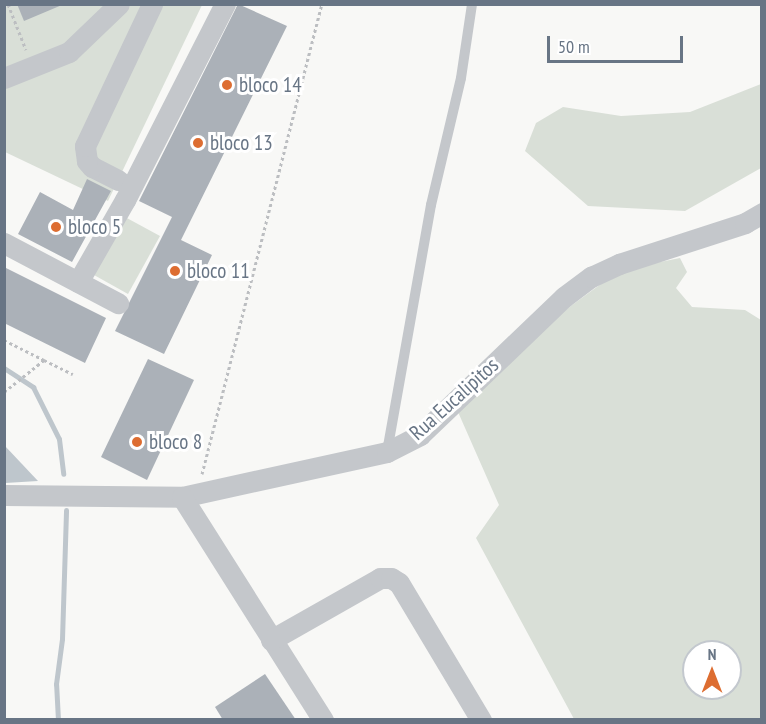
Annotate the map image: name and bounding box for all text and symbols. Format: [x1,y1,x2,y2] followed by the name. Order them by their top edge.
[550,24,686,62] scale bar
[558,35,590,58] text: 50 m
[239,72,302,98] place label: bloco 14
[220,78,234,92] marker: bloco 14
[210,130,273,156] place label: bloco 13
[191,136,205,150] marker: bloco 13
[68,214,121,240] place label: bloco 5
[49,220,63,234] marker: bloco 5
[187,258,250,284] place label: bloco 11
[168,264,182,278] marker: bloco 11
[404,353,504,445] street label: Rua Eucalipitos
[149,429,202,455] place label: bloco 8
[130,435,144,449] marker: bloco 8
[682,640,742,700] north arrow
[708,644,716,664] text: N

